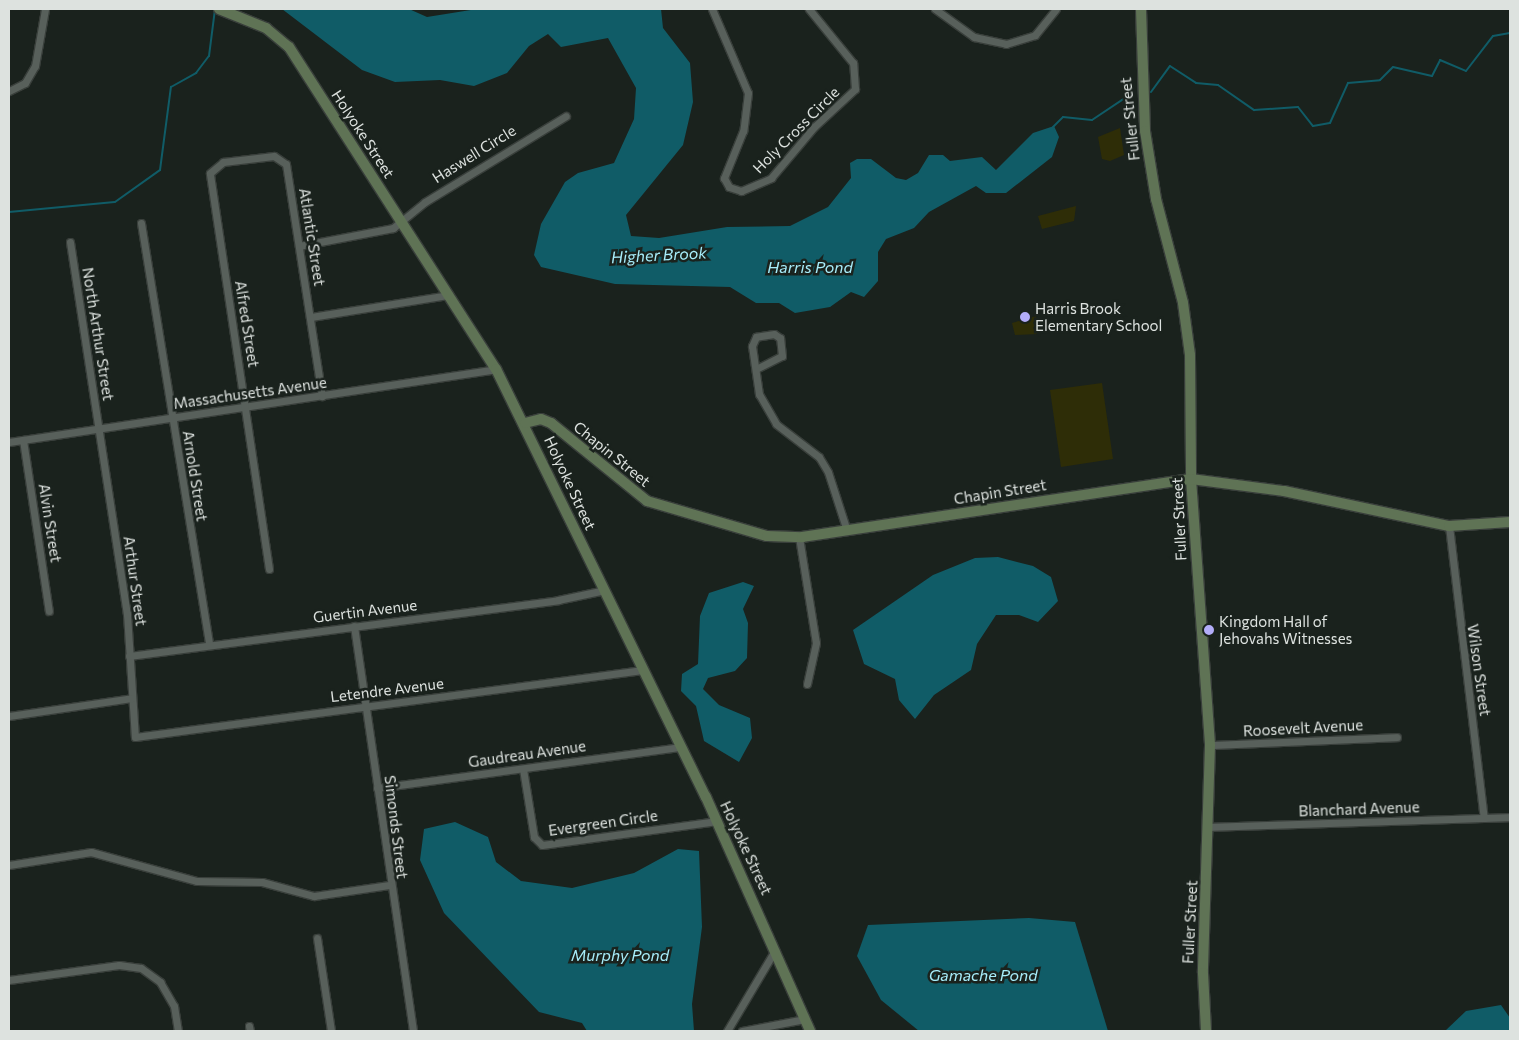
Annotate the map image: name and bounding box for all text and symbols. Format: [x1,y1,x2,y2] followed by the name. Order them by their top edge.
[1117,77,1143,161] street label: Fuller Street
[749,83,843,177] street label: Holy Cross Circle
[328,87,398,181] street label: Holyoke Street
[429,121,519,187] street label: Haswell Circle
[295,187,329,287] street label: Atlantic Street
[611,243,707,267] water label: Higher Brook
[767,257,853,277] water label: Harris Pond
[79,266,117,402] street label: North Arthur Street
[231,279,263,369] street label: Alfred Street
[1035,299,1162,334] place label: Harris Brook Elementary School
[1019,311,1031,323] marker: Harris Brook Elementary School
[172,373,328,413] street label: Massachusetts Avenue
[570,418,654,490] street label: Chapin Street
[179,429,211,523] street label: Arnold Street
[540,433,600,533] street label: Holyoke Street
[953,476,1047,508] street label: Chapin Street
[1168,477,1190,561] street label: Fuller Street
[35,482,65,564] street label: Alvin Street
[120,535,150,627] street label: Arthur Street
[312,596,418,626] street label: Guertin Avenue
[1219,612,1352,647] place label: Kingdom Hall of Jehovahs Witnesses
[1464,623,1494,717] street label: Wilson Street
[1203,624,1215,636] marker: Kingdom Hall of Jehovahs Witnesses
[329,674,445,706] street label: Letendre Avenue
[1243,716,1363,740] street label: Roosevelt Avenue
[467,737,587,771] street label: Gaudreau Avenue
[381,774,411,880] street label: Simonds Street
[716,798,776,898] street label: Holyoke Street
[1298,798,1420,820] street label: Blanchard Avenue
[547,806,659,840] street label: Evergreen Circle
[1179,880,1201,964] street label: Fuller Street
[571,945,669,965] water label: Murphy Pond
[929,965,1037,985] water label: Gamache Pond

